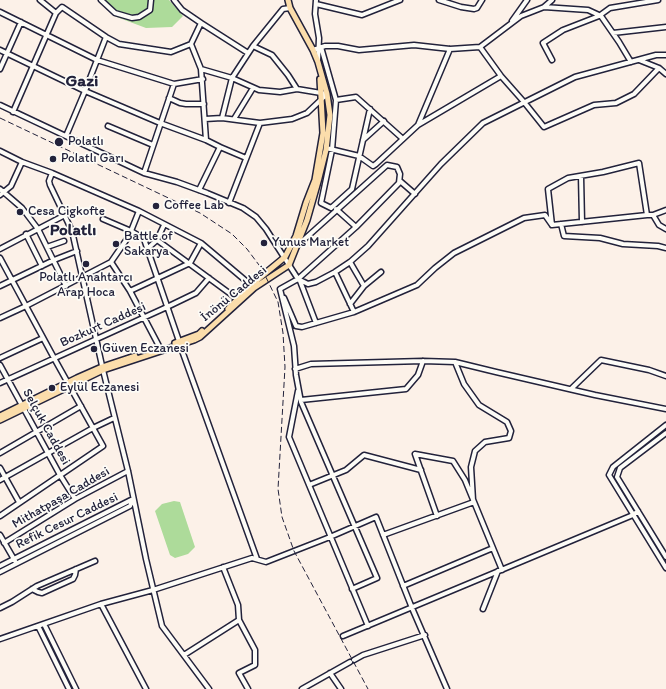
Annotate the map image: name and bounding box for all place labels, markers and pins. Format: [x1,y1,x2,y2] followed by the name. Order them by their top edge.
[68,134,104,150] place label: Polatlı
[53,136,65,148] marker: Polatlı
[61,151,124,167] place label: Polatlı Garı
[48,154,58,164] marker: Polatlı Garı
[164,198,224,214] place label: Coffee Lab
[151,201,161,211] marker: Coffee Lab
[28,204,105,220] place label: Cesa Cigkofte
[15,207,25,217] marker: Cesa Cigkofte
[124,229,173,260] place label: Battle of Sakarya
[272,235,349,251] place label: Yunus Market
[259,238,269,248] marker: Yunus Market
[111,239,121,249] marker: Battle of Sakarya
[81,259,91,269] marker: Polatlı Anahtarcı Arap Hoca
[39,270,133,301] place label: Polatlı Anahtarcı Arap Hoca
[102,341,189,357] place label: Güven Eczanesi
[89,344,99,354] marker: Güven Eczanesi
[60,380,139,396] place label: Eylül Eczanesi
[47,383,57,393] marker: Eylül Eczanesi

